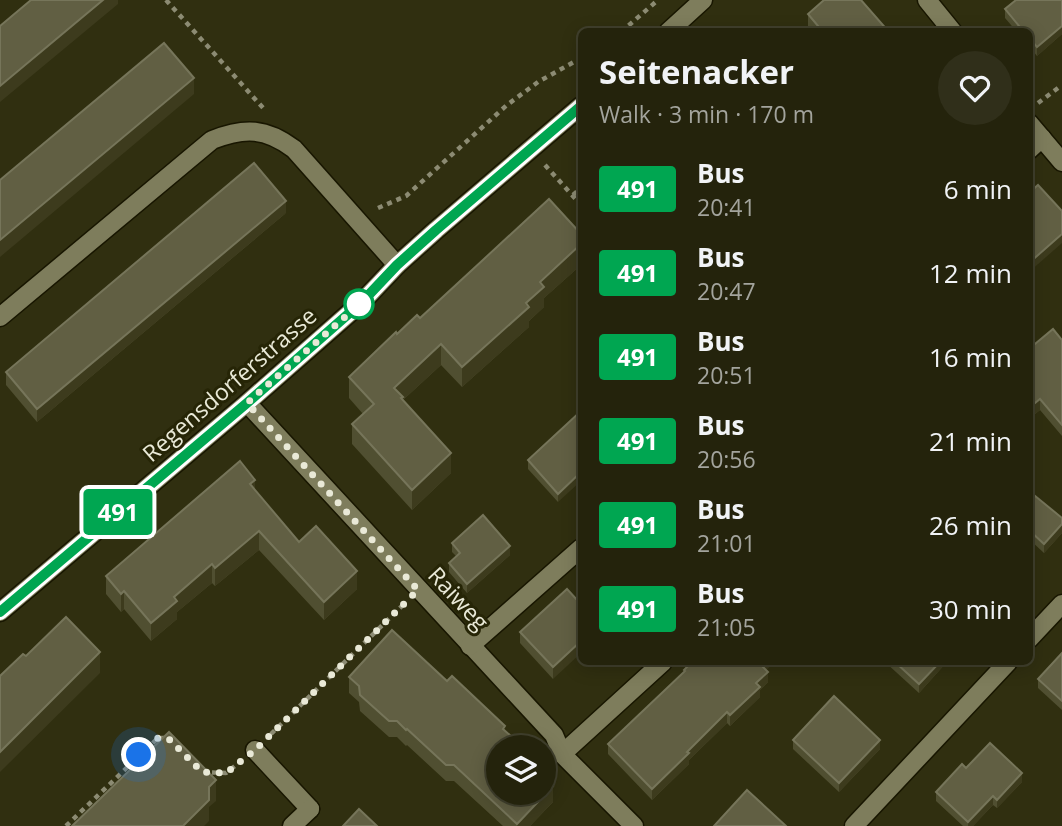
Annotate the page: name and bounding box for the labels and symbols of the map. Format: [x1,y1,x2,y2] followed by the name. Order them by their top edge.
[344,289,374,319] unlabelled marker
[135,299,323,469] street label: Regensdorferstrasse
[78,489,158,535] line badge: 491
[421,559,497,637] street label: Raiweg
[121,737,156,772] your location

